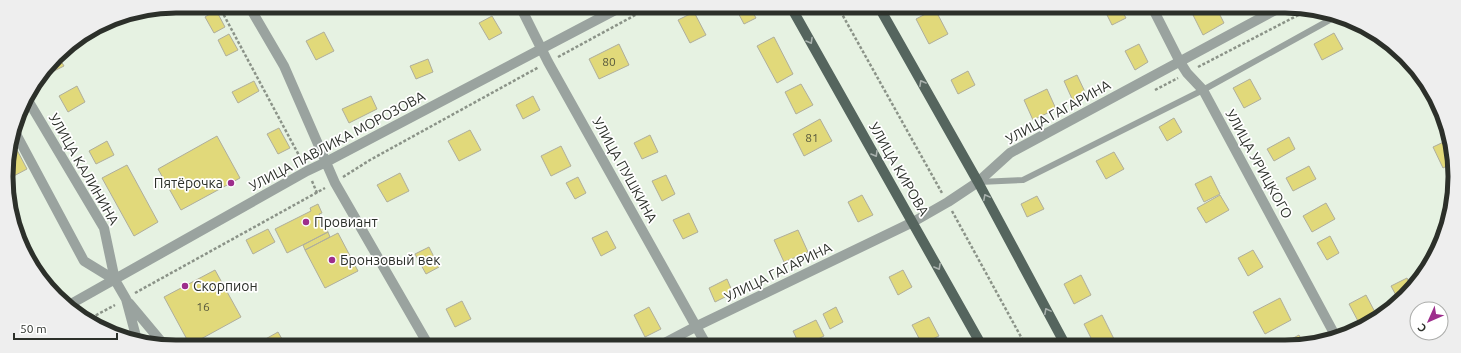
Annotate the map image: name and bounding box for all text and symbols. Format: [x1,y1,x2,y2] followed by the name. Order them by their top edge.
[806,37,813,44] one-way arrow
[602,55,616,68] house number: 80
[1003,77,1113,147] street label: УЛИЦА ГАГАРИНА
[920,80,927,88] one-way arrow
[246,88,428,194] street label: УЛИЦА ПАВЛИКА МОРОЗОВА
[1222,107,1296,221] street label: УЛИЦА УРИЦКОГО
[46,110,122,228] street label: УЛИЦА КАЛИНИНА
[589,115,661,225] street label: УЛИЦА ПУШКИНА
[866,119,932,219] street label: УЛИЦА КИРОВА
[805,131,819,144] house number: 81
[870,150,877,157] one-way arrow
[154,175,223,191] place label: Пятёрочка
[226,178,236,188] marker: Пятёрочка
[983,194,990,201] one-way arrow
[314,214,378,230] place label: Провиант
[301,217,311,227] marker: Провиант
[722,239,834,305] street label: УЛИЦА ГАГАРИНА
[340,252,440,268] place label: Бронзовый век
[327,255,337,265] marker: Бронзовый век
[934,263,941,270] one-way arrow
[193,278,258,294] place label: Скорпион
[180,281,190,291] marker: Скорпион
[196,300,210,313] house number: 16
[1409,301,1449,341] north arrow
[1045,308,1052,315] one-way arrow
[14,315,117,341] scale bar
[1415,321,1429,335] text: С
[20,322,47,335] text: 50 m

